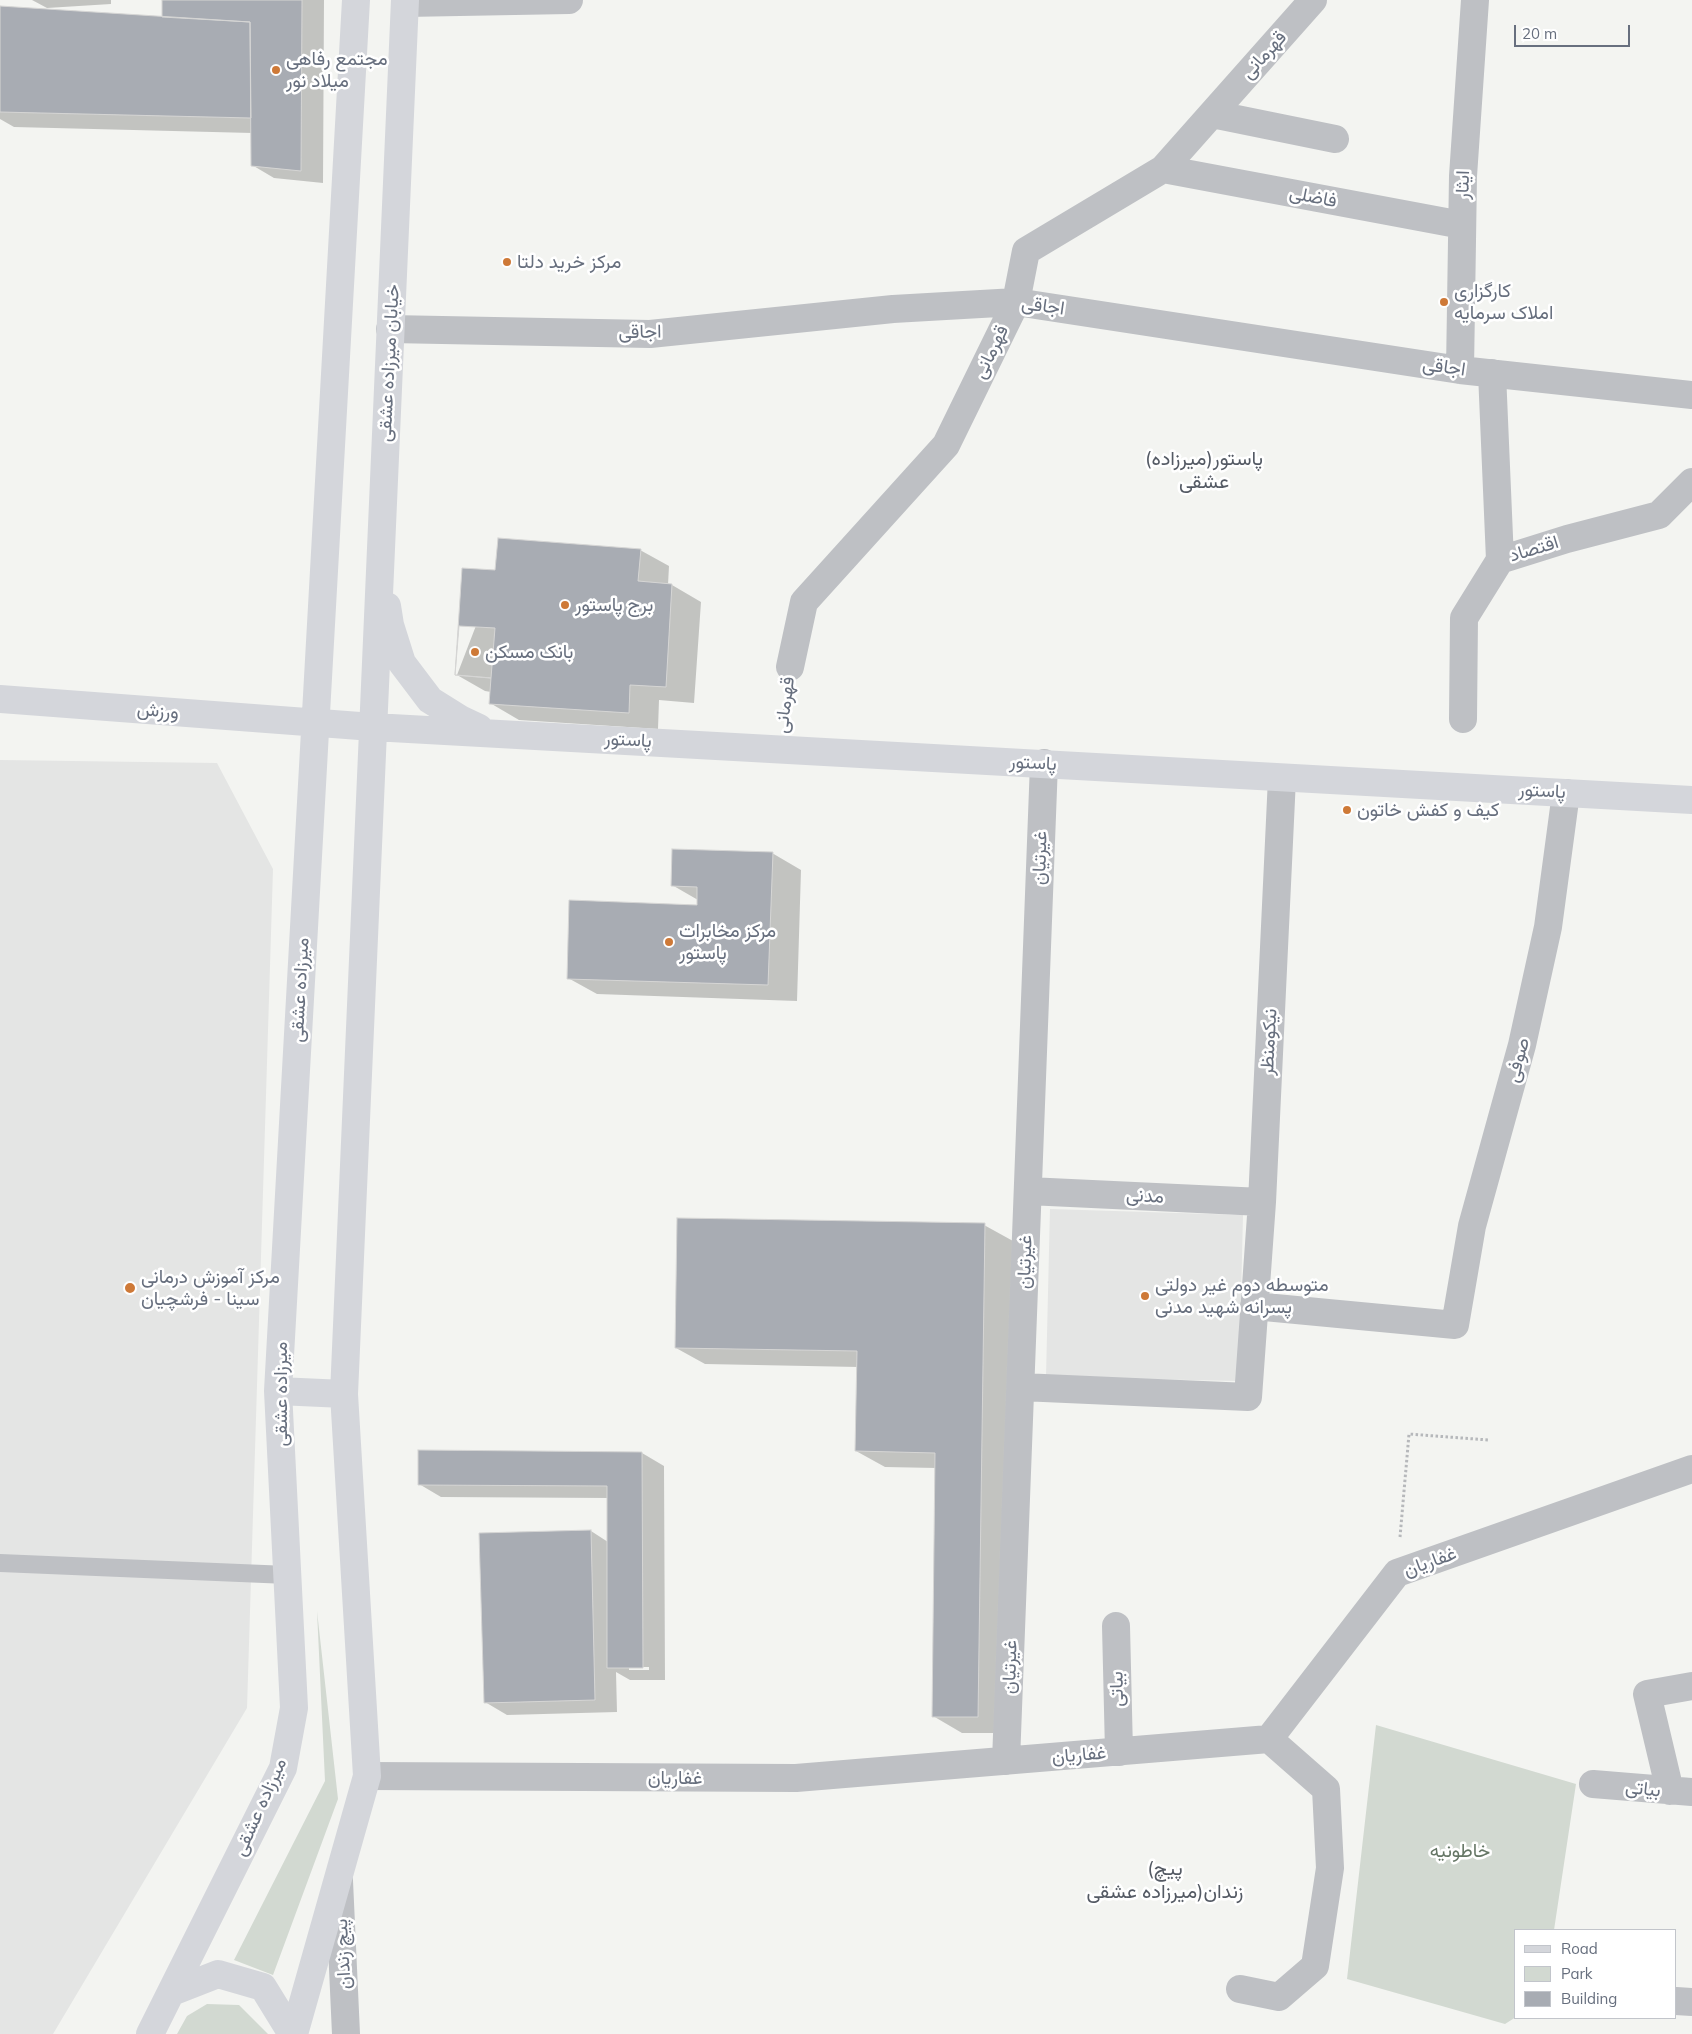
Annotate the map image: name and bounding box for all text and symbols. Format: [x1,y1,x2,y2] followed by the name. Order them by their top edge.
[1517,15,1633,47] scale bar
[1522,24,1557,43] text: 20 m
[1237,26,1291,84] street label: قهرمانی
[286,48,388,92] place label: مجتمع رفاهی میلاد نور
[270,64,282,76] marker: مجتمع رفاهی میلاد نور
[1451,170,1475,200] street label: ایثار
[1287,181,1339,213] street label: فاضلی
[517,251,621,273] place label: مرکز خرید دلتا
[501,256,513,268] marker: مرکز خرید دلتا
[1454,280,1553,324] place label: کارگزاری املاک سرمایه
[373,284,405,442] street label: خیابان میرزاده عشقی
[1020,292,1066,320] street label: اجاقی
[1438,296,1450,308] marker: کارگزاری املاک سرمایه
[618,320,662,344] street label: اجاقی
[968,321,1014,383] street label: قهرمانی
[1421,353,1467,381] street label: اجاقی
[1145,447,1263,494] district label: (پاستور(میرزاده عشقی
[1507,531,1561,567] street label: اقتصاد
[575,594,653,616] place label: برج پاستور
[559,599,571,611] marker: برج پاستور
[485,641,573,663] place label: بانک مسکن
[469,646,481,658] marker: بانک مسکن
[770,675,800,735] street label: قهرمانی
[136,698,180,724] street label: ورزش
[604,727,652,753] street label: پاستور
[1009,750,1057,776] street label: پاستور
[1518,778,1566,804] street label: پاستور
[1357,799,1500,821] place label: کیف و کفش خاتون
[1341,804,1353,816] marker: کیف و کفش خاتون
[1028,831,1052,885] street label: غیرتیان
[679,920,776,964] place label: مرکز مخابرات پاستور
[663,936,675,948] marker: مرکز مخابرات پاستور
[286,937,314,1043] street label: میرزاده عشقی
[1256,1008,1282,1076] street label: نیکومنظر
[1501,1035,1535,1085] street label: صوفی
[1125,1184,1165,1208] street label: مدنی
[1013,1235,1037,1289] street label: غیرتیان
[141,1266,280,1310] place label: مرکز آموزش درمانی سینا - فرشچیان
[1155,1274,1329,1318] place label: متوسطه دوم غیر دولتی پسرانه شهید مدنی
[123,1281,137,1295] marker: مرکز آموزش درمانی سینا - فرشچیان
[1139,1290,1151,1302] marker: متوسطه دوم غیر دولتی پسرانه شهید مدنی
[270,1342,292,1446] street label: میرزاده عشقی
[1400,1542,1460,1582] street label: غفاریان
[998,1640,1022,1694] street label: غیرتیان
[1105,1671,1129,1707] street label: بیاتی
[1051,1741,1107,1769] street label: غفاریان
[228,1754,292,1860] street label: میرزاده عشقی
[648,1767,702,1789] street label: غفاریان
[1624,1776,1662,1802] street label: بیاتی
[1430,1840,1490,1862] park label: خاطونیه
[1087,1857,1243,1904] district label: (پیچ زندان(میرزاده عشقی
[330,1918,356,1990] street label: پیچ زندان
[1514,1929,1677,2019] legend
[1561,1939,1598,1958] text: Road
[1561,1964,1593,1983] text: Park
[1561,1989,1617,2008] text: Building

